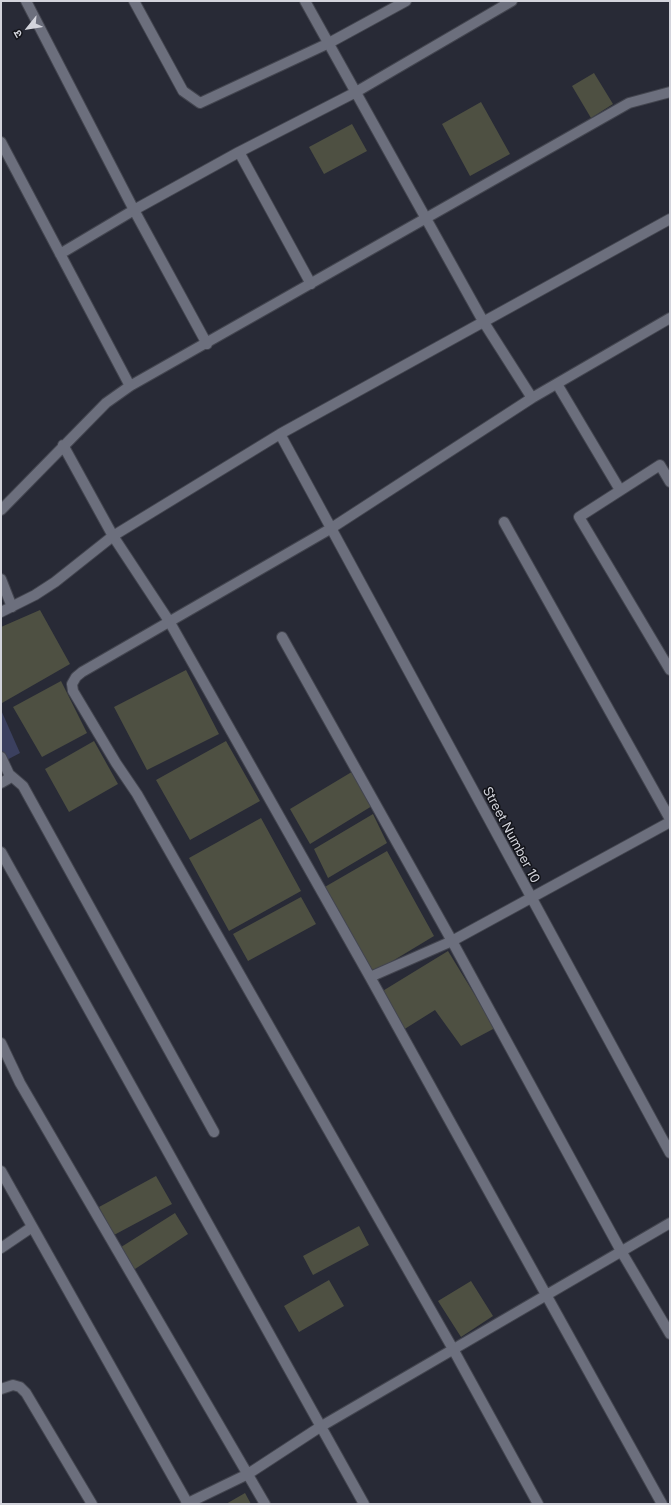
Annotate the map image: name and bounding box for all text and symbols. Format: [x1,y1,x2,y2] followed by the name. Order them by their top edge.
[8,8,48,48] north arrow
[10,28,25,40] text: उ
[479,784,543,886] street label: Street Number 10

